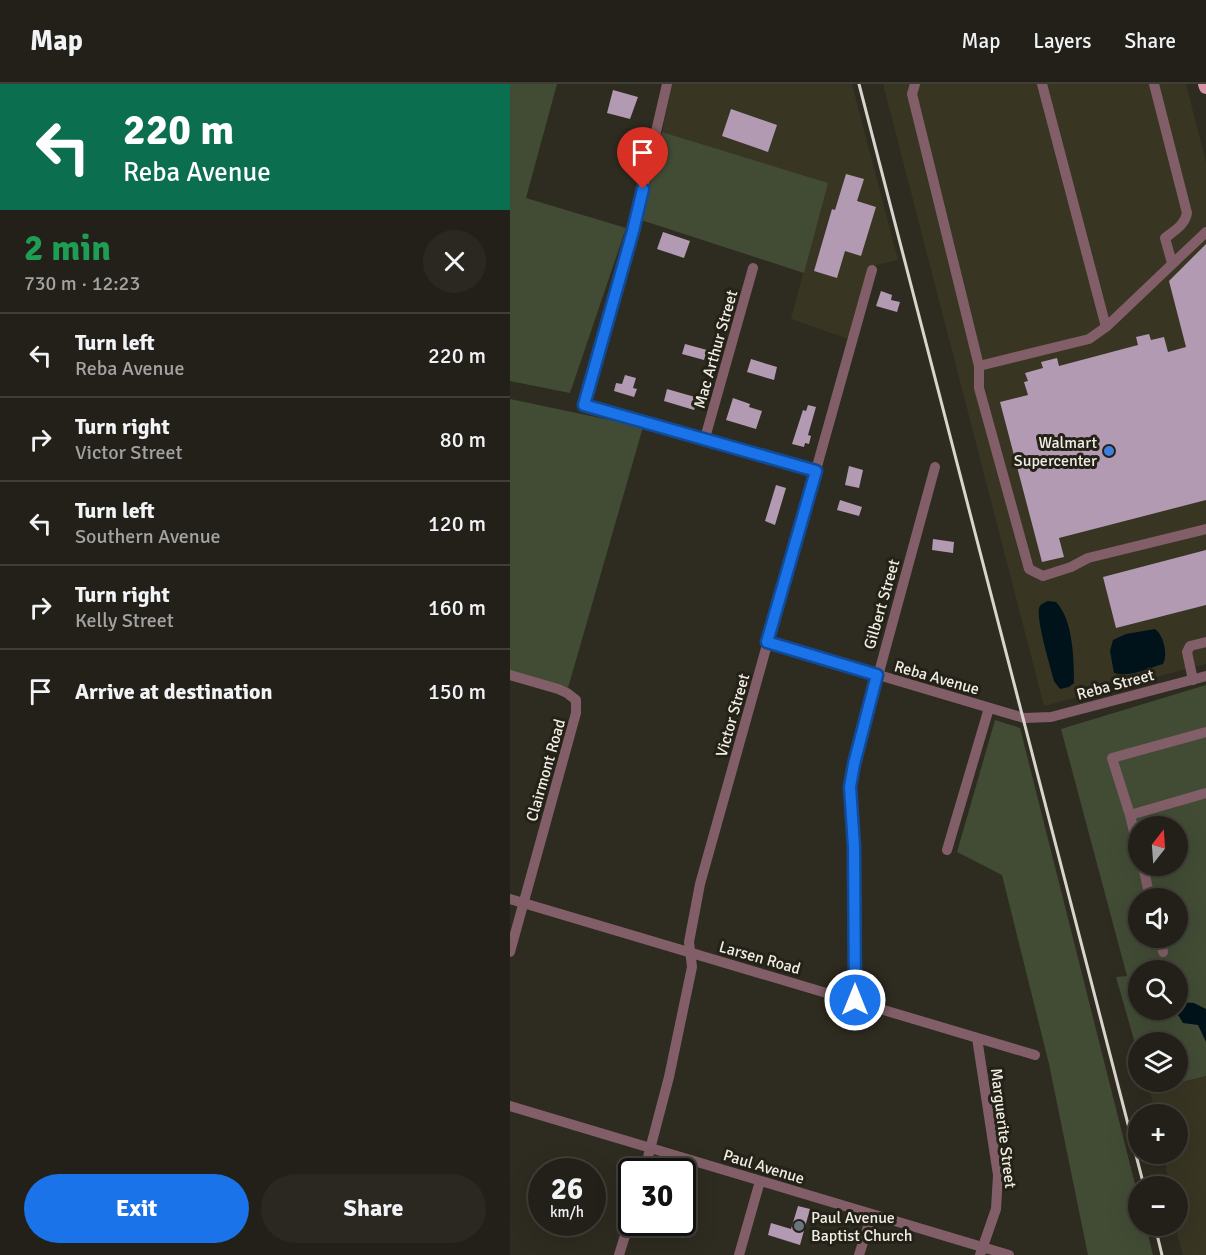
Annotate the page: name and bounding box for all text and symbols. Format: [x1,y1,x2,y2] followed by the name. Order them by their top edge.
[30,24,83,58] text: Map
[962,28,1000,54] text: Map
[1033,28,1091,54] text: Layers
[1124,28,1176,54] text: Share
[123,105,234,156] text: 220 m
[24,108,102,186] icon: left
[617,127,668,189] pin
[626,136,659,169] icon: arrive
[123,156,271,189] text: Reba Avenue
[24,226,111,271] text: 2 min
[423,230,486,293] button: close
[24,271,140,296] text: 730 m · 12:23
[690,287,743,411] street label: Mac Arthur Street
[75,329,155,356] text: Turn left
[24,339,57,372] icon: left
[428,342,486,369] text: 220 m
[75,356,184,381] text: Reba Avenue
[75,413,170,440] text: Turn right
[24,423,57,456] icon: right
[440,426,486,453] text: 80 m
[1014,433,1097,471] place label: Walmart Supercenter
[75,440,182,465] text: Victor Street
[1102,444,1116,458] marker: Walmart Supercenter
[75,497,155,524] text: Turn left
[24,507,57,540] icon: left
[428,510,486,537] text: 120 m
[75,524,221,549] text: Southern Avenue
[860,557,904,652] street label: Gilbert Street
[75,581,170,608] text: Turn right
[24,591,57,624] icon: right
[428,594,486,621] text: 160 m
[75,608,174,633] text: Kelly Street
[892,656,982,700] street label: Reba Avenue
[1074,665,1156,705] street label: Reba Street
[712,671,755,759] street label: Victor Street
[24,675,57,708] icon: arrive
[75,678,272,705] text: Arrive at destination
[428,678,486,705] text: 150 m
[522,717,570,824] street label: Clairmont Road
[1128,816,1188,876] north arrow
[1128,816,1188,1236] map controls
[1128,888,1188,948] button: sound
[717,937,803,979] street label: Larsen Road
[1128,960,1188,1020] button: search
[823,968,887,1032] position arrow
[1128,1032,1188,1092] button: layers
[986,1067,1020,1190] street label: Marguerite Street
[1128,1104,1188,1164] button: +
[721,1145,807,1189] street label: Paul Avenue
[618,1158,696,1236] speed limit sign: 30
[551,1171,583,1208] text: 26
[24,1174,249,1243] button: Exit
[261,1174,486,1243] button: Share
[1128,1176,1188,1236] button: −
[550,1203,584,1221] text: km/h
[811,1208,912,1246] place label: Paul Avenue Baptist Church
[792,1219,806,1233] marker: Paul Avenue Baptist Church

